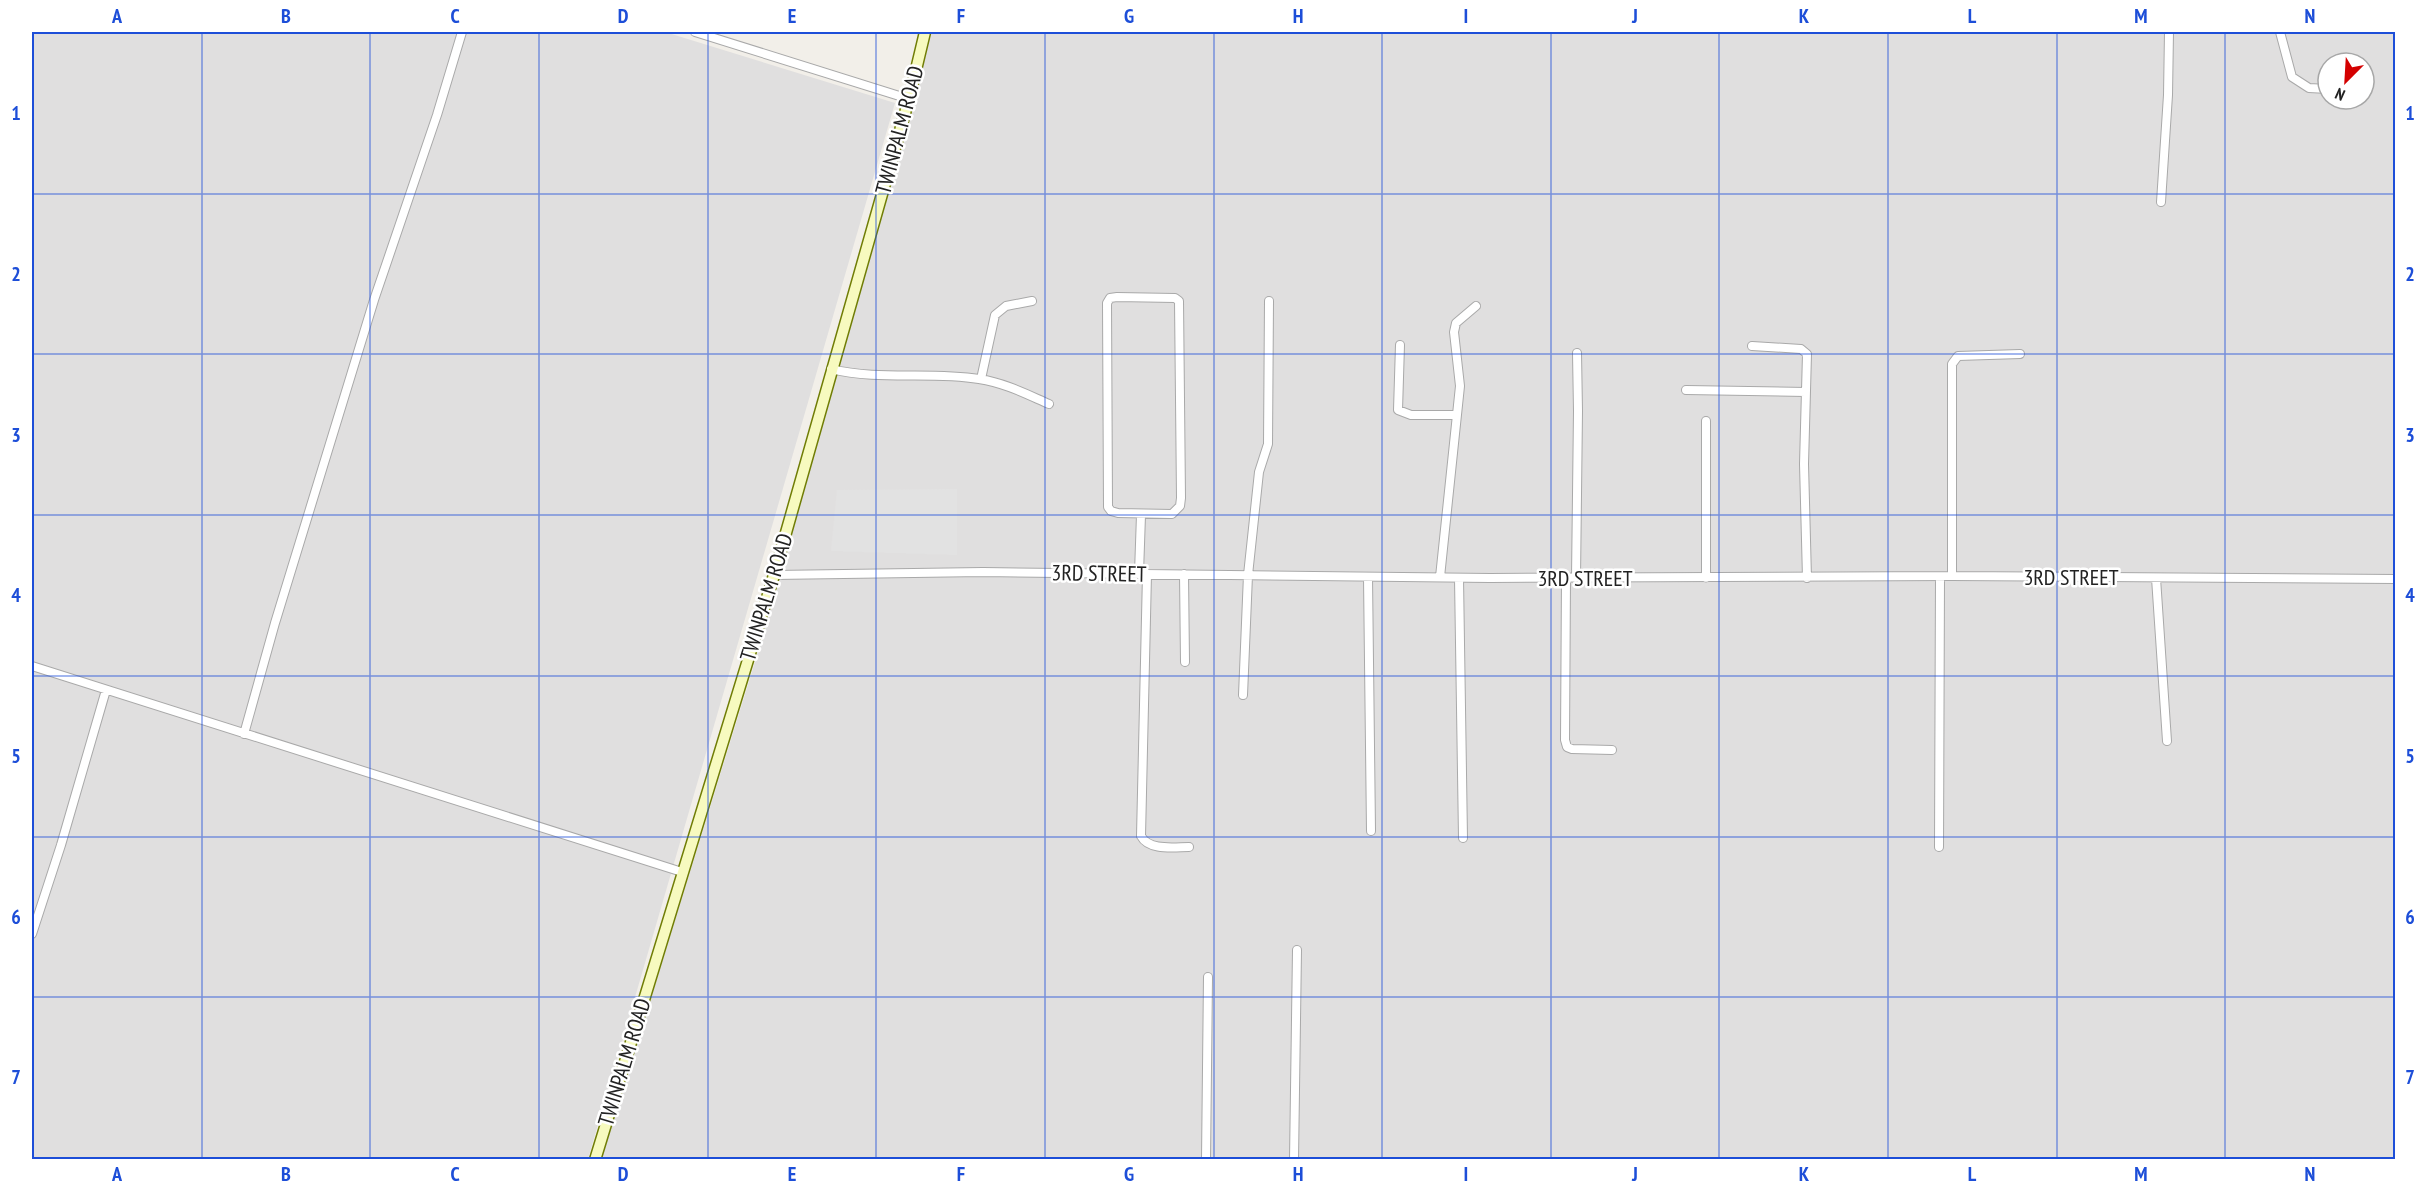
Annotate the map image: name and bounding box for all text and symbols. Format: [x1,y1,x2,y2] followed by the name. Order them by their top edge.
[111,3,123,29] text: A
[281,3,291,29] text: B
[450,3,460,29] text: C
[618,3,629,29] text: D
[788,3,796,29] text: E
[957,3,965,29] text: F
[1124,3,1134,29] text: G
[1293,3,1303,29] text: H
[1464,3,1468,29] text: I
[1631,3,1638,29] text: J
[1799,3,1810,29] text: K
[1968,3,1977,29] text: L
[2134,3,2148,29] text: M
[2305,3,2315,29] text: N
[2316,51,2376,111] north arrow
[868,63,930,197] street label: TWINPALM ROAD
[2332,84,2348,106] text: N
[11,100,21,126] text: 1
[2405,100,2415,126] text: 1
[11,261,21,287] text: 2
[2405,261,2415,287] text: 2
[11,422,21,448] text: 3
[2405,422,2415,448] text: 3
[733,530,799,664] street label: TWINPALM ROAD
[1051,558,1147,588] street label: 3RD STREET
[2023,563,2119,591] street label: 3RD STREET
[1537,564,1633,592] street label: 3RD STREET
[11,582,21,608] text: 4
[2405,582,2415,608] text: 4
[11,743,21,769] text: 5
[2405,743,2415,769] text: 5
[11,904,21,930] text: 6
[2405,904,2415,930] text: 6
[591,995,657,1129] street label: TWINPALM ROAD
[11,1064,21,1090] text: 7
[2405,1064,2415,1090] text: 7
[111,1161,123,1187] text: A
[281,1161,291,1187] text: B
[450,1161,460,1187] text: C
[618,1161,629,1187] text: D
[788,1161,796,1187] text: E
[957,1161,965,1187] text: F
[1124,1161,1134,1187] text: G
[1293,1161,1303,1187] text: H
[1464,1161,1468,1187] text: I
[1631,1161,1638,1187] text: J
[1799,1161,1810,1187] text: K
[1968,1161,1977,1187] text: L
[2134,1161,2148,1187] text: M
[2305,1161,2315,1187] text: N

